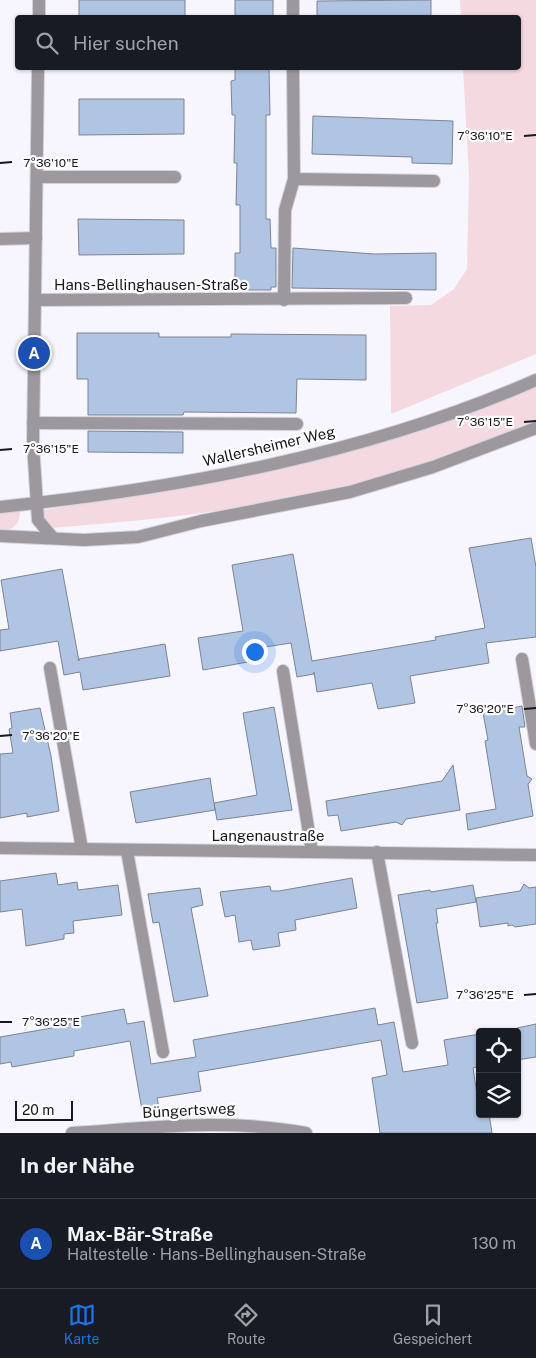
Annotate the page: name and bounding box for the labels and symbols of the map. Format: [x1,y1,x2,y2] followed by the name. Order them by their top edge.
[457,129,513,143] text: 7°36'10"E
[23,156,79,170] text: 7°36'10"E
[54,276,248,293] street label: Hans-Bellinghausen-Straße
[18,334,50,372] pin: A
[457,415,513,429] text: 7°36'15"E
[201,422,337,470] street label: Wallersheimer Weg
[23,442,79,456] text: 7°36'15"E
[242,639,268,665] your location
[456,702,514,716] text: 7°36'20"E
[22,729,80,743] text: 7°36'20"E
[211,827,325,844] street label: Langenaustraße
[456,988,514,1002] text: 7°36'25"E
[22,1015,80,1029] text: 7°36'25"E
[15,1098,72,1121] scale bar
[142,1099,236,1121] street label: Büngertsweg

